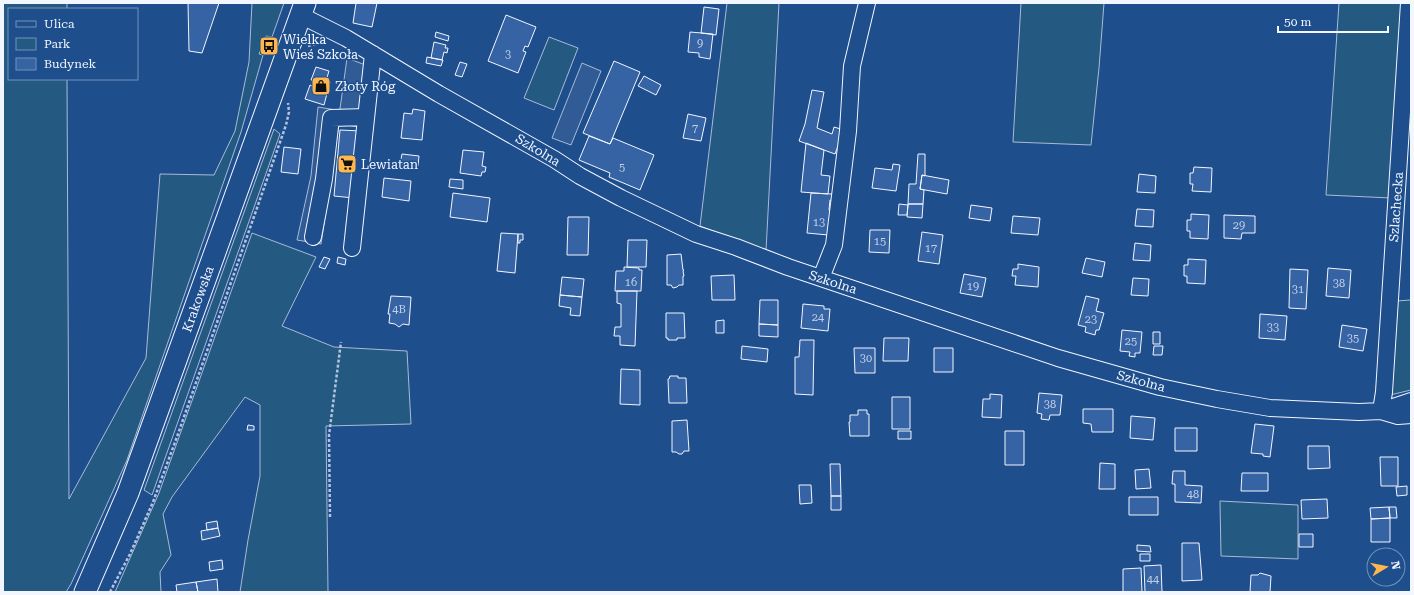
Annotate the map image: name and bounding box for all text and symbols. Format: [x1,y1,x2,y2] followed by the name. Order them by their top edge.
[8,8,138,80] legend
[1278,8,1388,34] scale bar
[1284,15,1311,29] text: 50 m
[44,17,75,31] text: Ulica
[283,32,358,62] place label: Wielka Wieś Szkoła
[258,35,280,57] bus stop icon: Wielka Wieś Szkoła
[44,37,71,51] text: Park
[697,37,703,50] house number: 9
[505,48,511,61] house number: 3
[44,57,96,71] text: Budynek
[310,75,332,97] shop icon: Złoty Róg
[335,79,396,94] place label: Złoty Róg
[692,122,698,135] house number: 7
[513,131,563,169] street label: Szkolna
[336,153,358,175] supermarket icon: Lewiatan
[361,157,419,172] place label: Lewiatan
[619,161,625,174] house number: 5
[1386,172,1406,242] street label: Szlachecka
[813,216,825,229] house number: 13
[1233,219,1245,232] house number: 29
[874,235,886,248] house number: 15
[925,242,937,255] house number: 17
[179,264,217,334] street label: Krakowska
[807,267,859,297] street label: Szkolna
[625,276,637,289] house number: 16
[1333,277,1345,290] house number: 38
[967,280,979,293] house number: 19
[1292,283,1304,296] house number: 31
[392,303,406,316] house number: 4B
[812,311,825,324] house number: 24
[1085,313,1097,326] house number: 23
[1267,321,1279,334] house number: 33
[1347,332,1359,345] house number: 35
[1125,335,1137,348] house number: 25
[860,352,872,365] house number: 30
[1115,367,1167,395] street label: Szkolna
[1044,398,1056,411] house number: 38
[1187,488,1199,501] house number: 48
[1366,547,1406,587] north arrow
[1388,560,1403,571] text: N
[1147,573,1160,586] house number: 44

